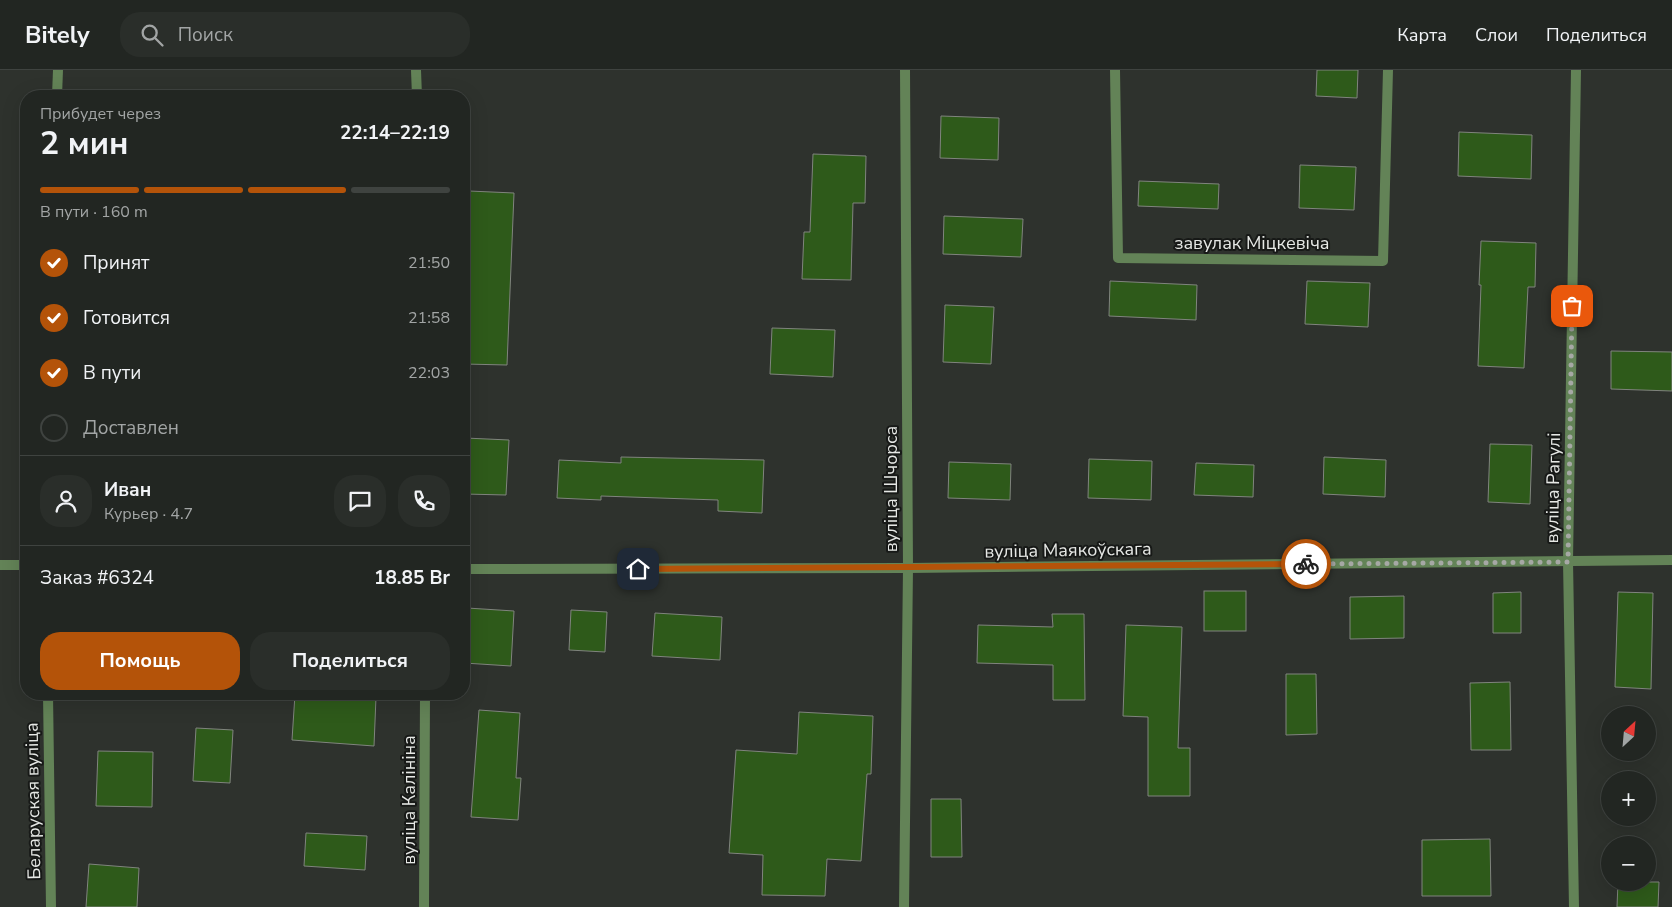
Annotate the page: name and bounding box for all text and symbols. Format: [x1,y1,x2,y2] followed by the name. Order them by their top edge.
[120,12,470,57] search box
[25,19,90,51] text: Bitely
[138,21,166,49] icon: search
[178,22,233,48] text: Поиск
[1397,23,1447,47] text: Карта
[1475,23,1518,47] text: Слои
[1546,23,1647,47] text: Поделиться
[40,103,161,125] text: Прибудет через
[340,120,450,146] text: 22:14–22:19
[40,122,129,165] text: 2 мин
[40,201,148,223] text: В пути · 160 m
[1174,231,1330,255] street label: завулак Міцкевіча
[40,249,68,277] icon: check
[83,250,150,276] text: Принят
[408,252,450,274] text: 21:50
[1551,285,1593,327] pin
[1558,292,1586,320] icon: bag
[40,304,68,332] icon: check
[83,305,170,331] text: Готовится
[408,307,450,329] text: 21:58
[40,359,68,387] icon: check
[83,360,141,386] text: В пути
[408,362,450,384] text: 22:03
[83,415,179,441] text: Доставлен
[879,426,903,552] street label: вуліца Шчорса
[1540,432,1566,544] street label: вуліца Рагулі
[40,475,92,527] button: person
[334,475,386,527] button: chat
[398,475,450,527] button: phone
[104,477,151,503] text: Иван
[104,503,193,525] text: Курьер · 4.7
[984,537,1152,563] street label: вуліца Маякоўскага
[1281,539,1331,589] courier
[617,548,659,590] pin
[1292,550,1320,578] icon: bike
[624,555,652,583] icon: home
[40,565,154,591] text: Заказ #6324
[374,565,450,591] text: 18.85 Br
[40,632,240,690] button: Помощь
[250,632,450,690] button: Поделиться
[1601,706,1656,761] north arrow
[1601,706,1656,891] map controls
[20,722,46,880] street label: Беларуская вуліца
[397,735,421,865] street label: вуліца Калініна
[1601,771,1656,826] button: +
[1601,836,1656,891] button: −

